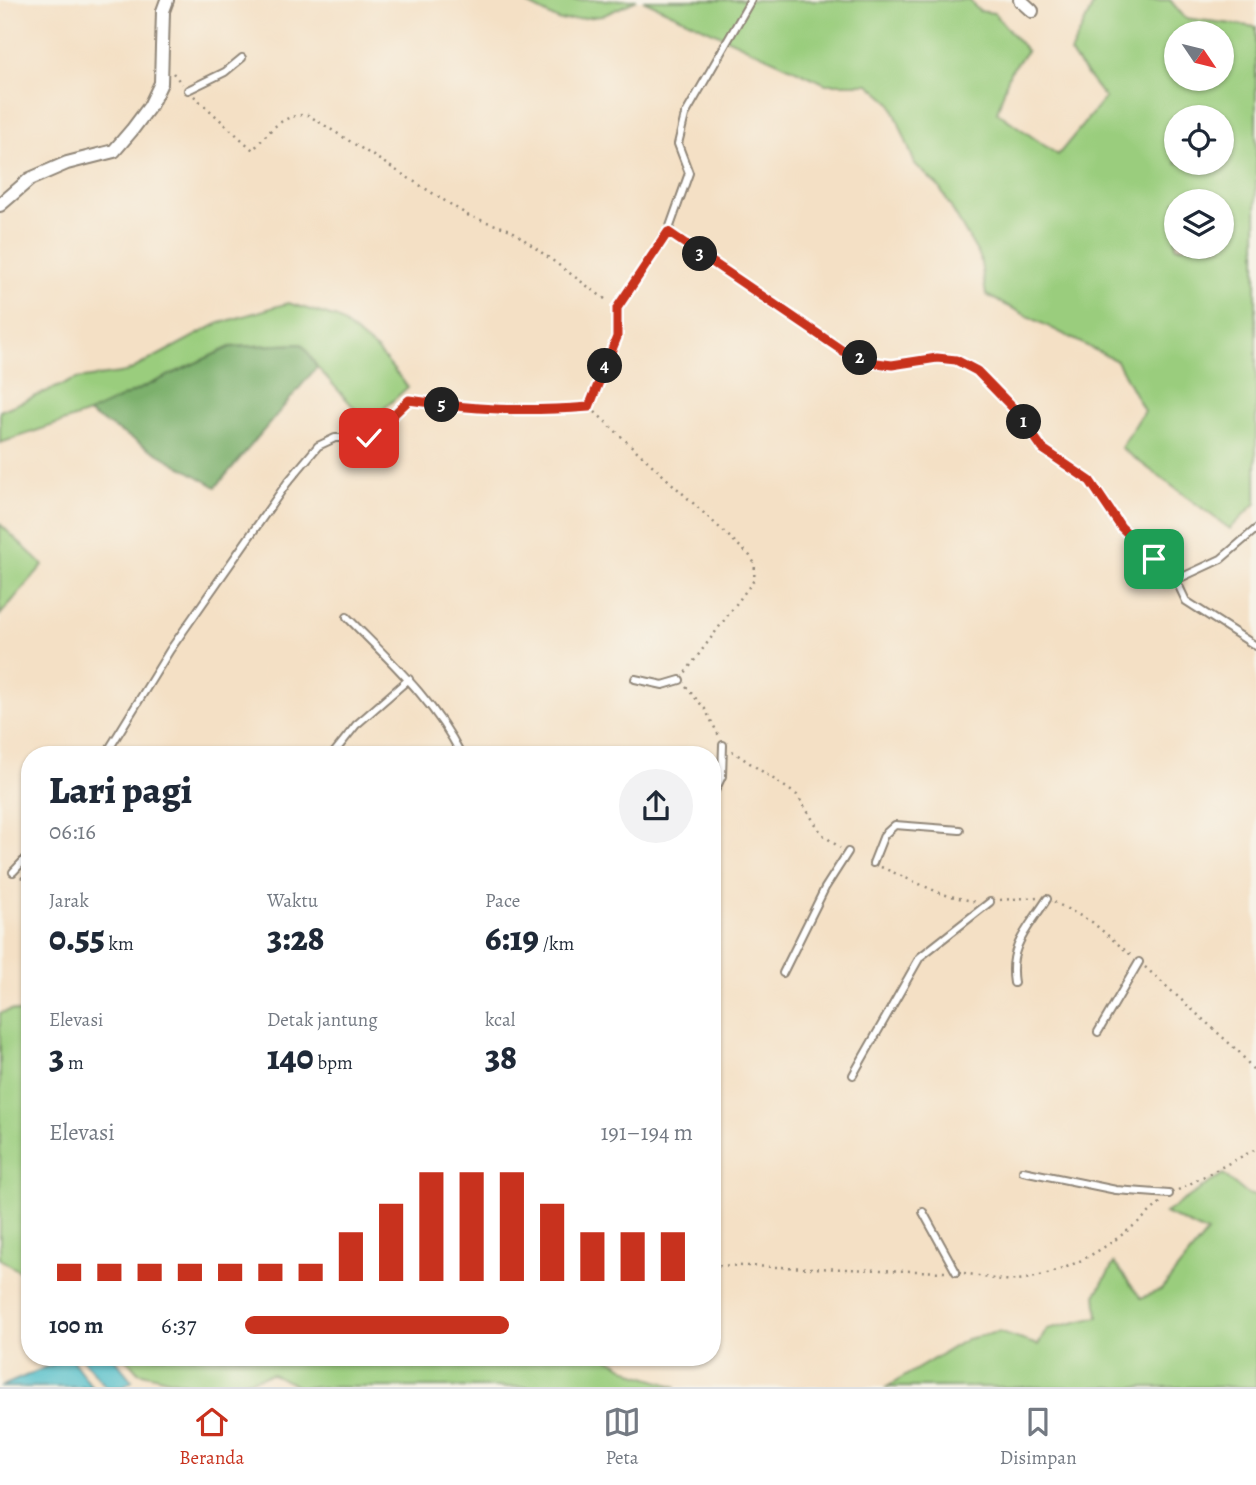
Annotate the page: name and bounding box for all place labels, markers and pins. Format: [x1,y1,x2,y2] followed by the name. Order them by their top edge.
[682,236,718,272] pin: 3
[842,340,878,376] pin: 2
[588,348,622,384] pin: 4
[424,388,460,422] pin: 5
[1006,404,1042,440] pin: 1
[339,408,399,468] pin
[1124,529,1184,589] pin

